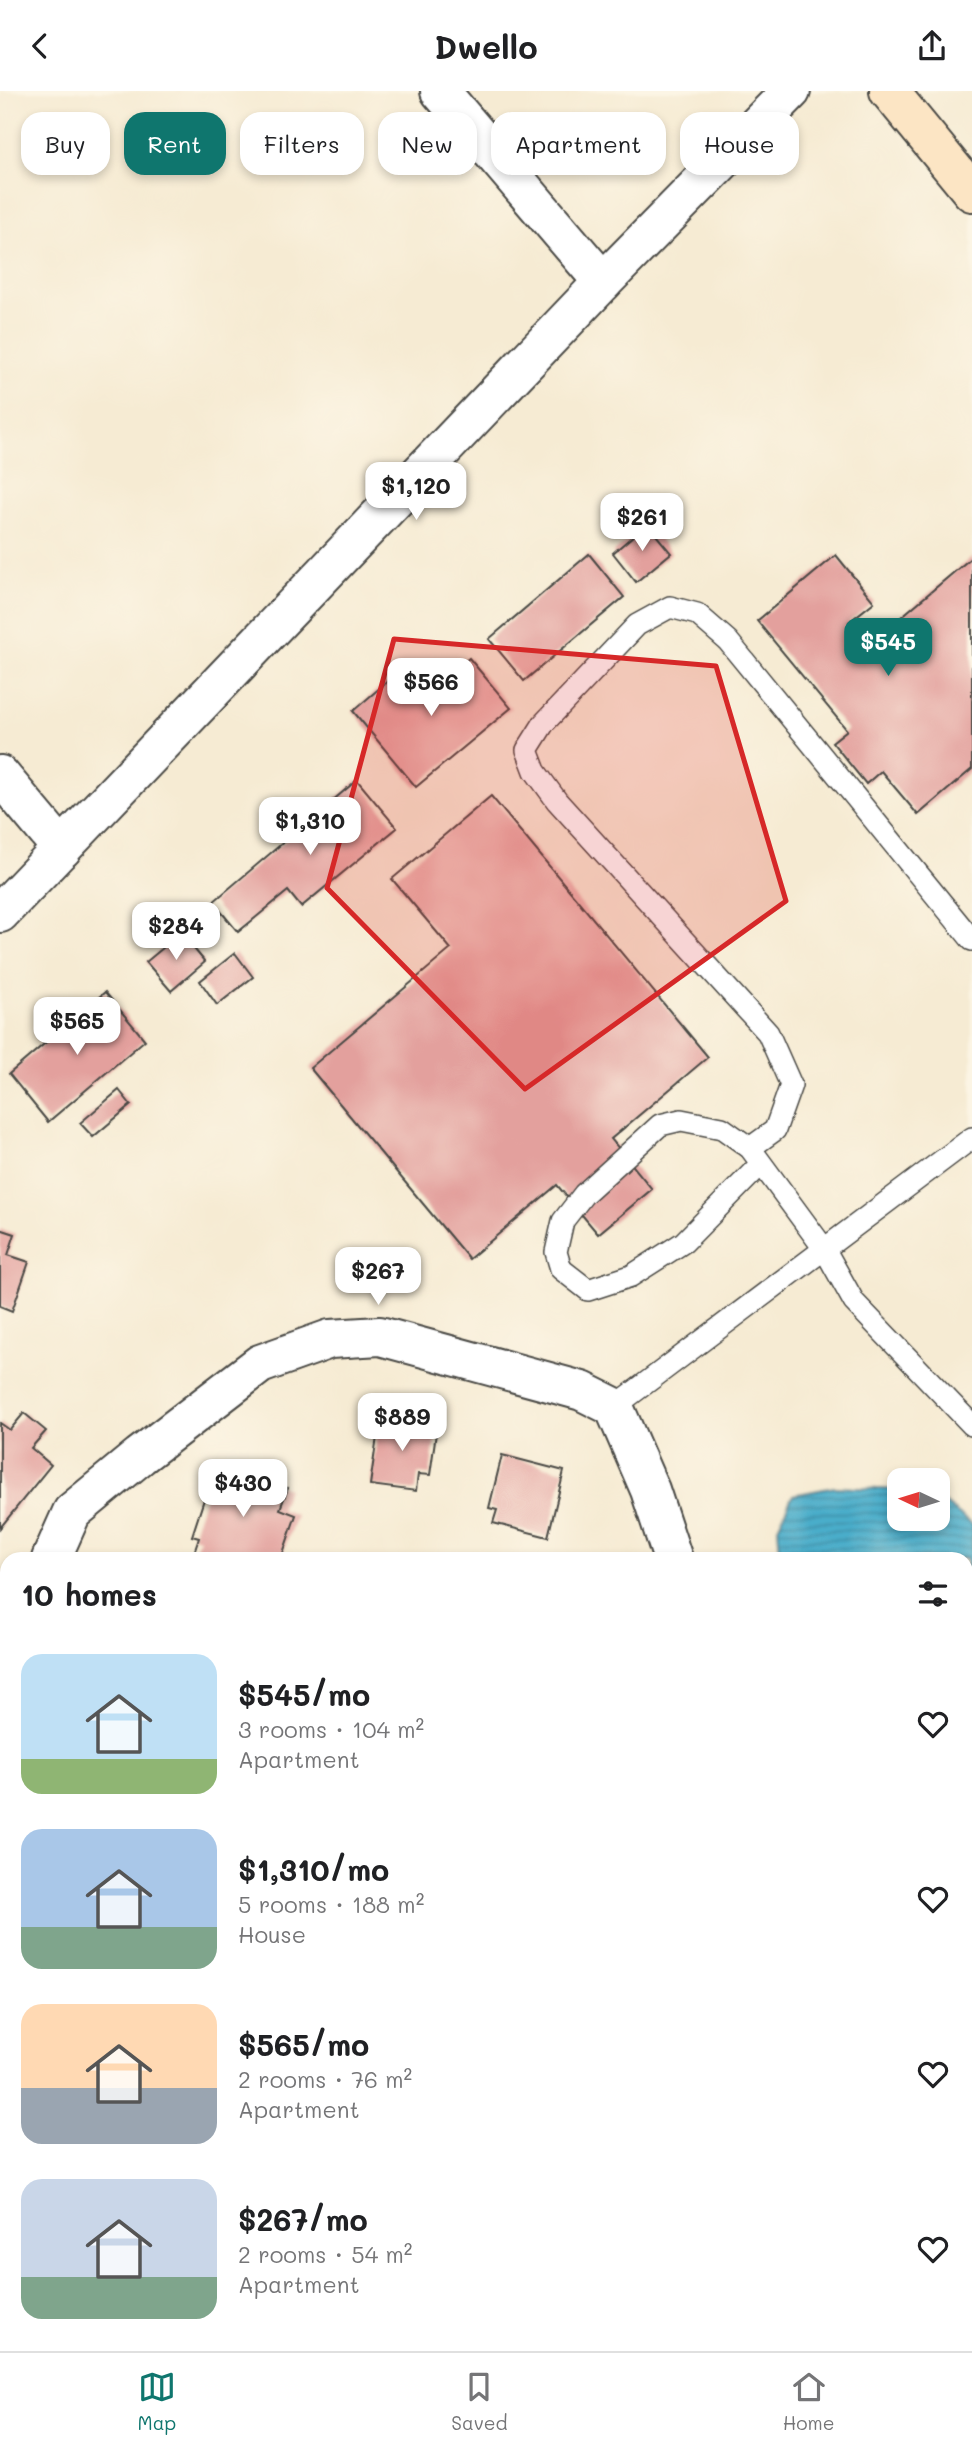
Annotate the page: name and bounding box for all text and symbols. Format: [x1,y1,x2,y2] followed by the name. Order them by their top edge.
[434,25,538,67] text: Dwello
[21,27,59,65] icon: back
[913,27,951,65] icon: share
[21,112,110,175] chip: Buy
[124,112,226,175] chip: Rent
[240,112,364,175] chip: Filters
[378,112,477,175] chip: New
[491,112,666,175] chip: Apartment
[680,112,799,175] chip: House
[359,463,473,522] pin: $1,120
[381,470,451,500] text: $1,120
[601,493,683,553] pin: $261
[616,501,668,531] text: $261
[847,619,929,678] pin: $545
[860,626,916,656] text: $545
[390,659,472,718] pin: $566
[403,666,459,696] text: $566
[253,797,367,857] pin: $1,310
[275,805,345,835] text: $1,310
[135,903,217,962] pin: $284
[148,910,204,940] text: $284
[36,997,118,1057] pin: $565
[50,1005,105,1035] text: $565
[337,1247,419,1307] pin: $267
[351,1255,405,1285] text: $267
[361,1393,443,1453] pin: $889
[374,1401,430,1431] text: $889
[202,1459,284,1519] pin: $430
[214,1467,272,1497] text: $430
[887,1468,950,1531] north arrow
[887,1468,950,1531] map controls
[21,1574,157,1614] text: 10 homes
[914,1575,952,1613] icon: filters
[238,1674,370,1714] text: $545/mo
[77,1682,161,1766] icon: home
[914,1705,952,1743] icon: heart
[238,1714,424,1744] text: 3 rooms · 104 m²
[238,1744,360,1774] text: Apartment
[238,1849,389,1889] text: $1,310/mo
[77,1857,161,1941] icon: home
[914,1880,952,1918] icon: heart
[238,1889,424,1919] text: 5 rooms · 188 m²
[238,1919,306,1949] text: House
[238,2024,369,2064] text: $565/mo
[77,2032,161,2116] icon: home
[914,2055,952,2093] icon: heart
[238,2064,412,2094] text: 2 rooms · 76 m²
[238,2094,360,2124] text: Apartment
[238,2199,368,2239] text: $267/mo
[77,2207,161,2291] icon: home
[914,2230,952,2268] icon: heart
[238,2239,413,2269] text: 2 rooms · 54 m²
[238,2269,360,2299] text: Apartment
[138,2368,176,2435] tab: Map
[451,2368,508,2435] tab: Saved
[783,2368,834,2435] tab: Home

